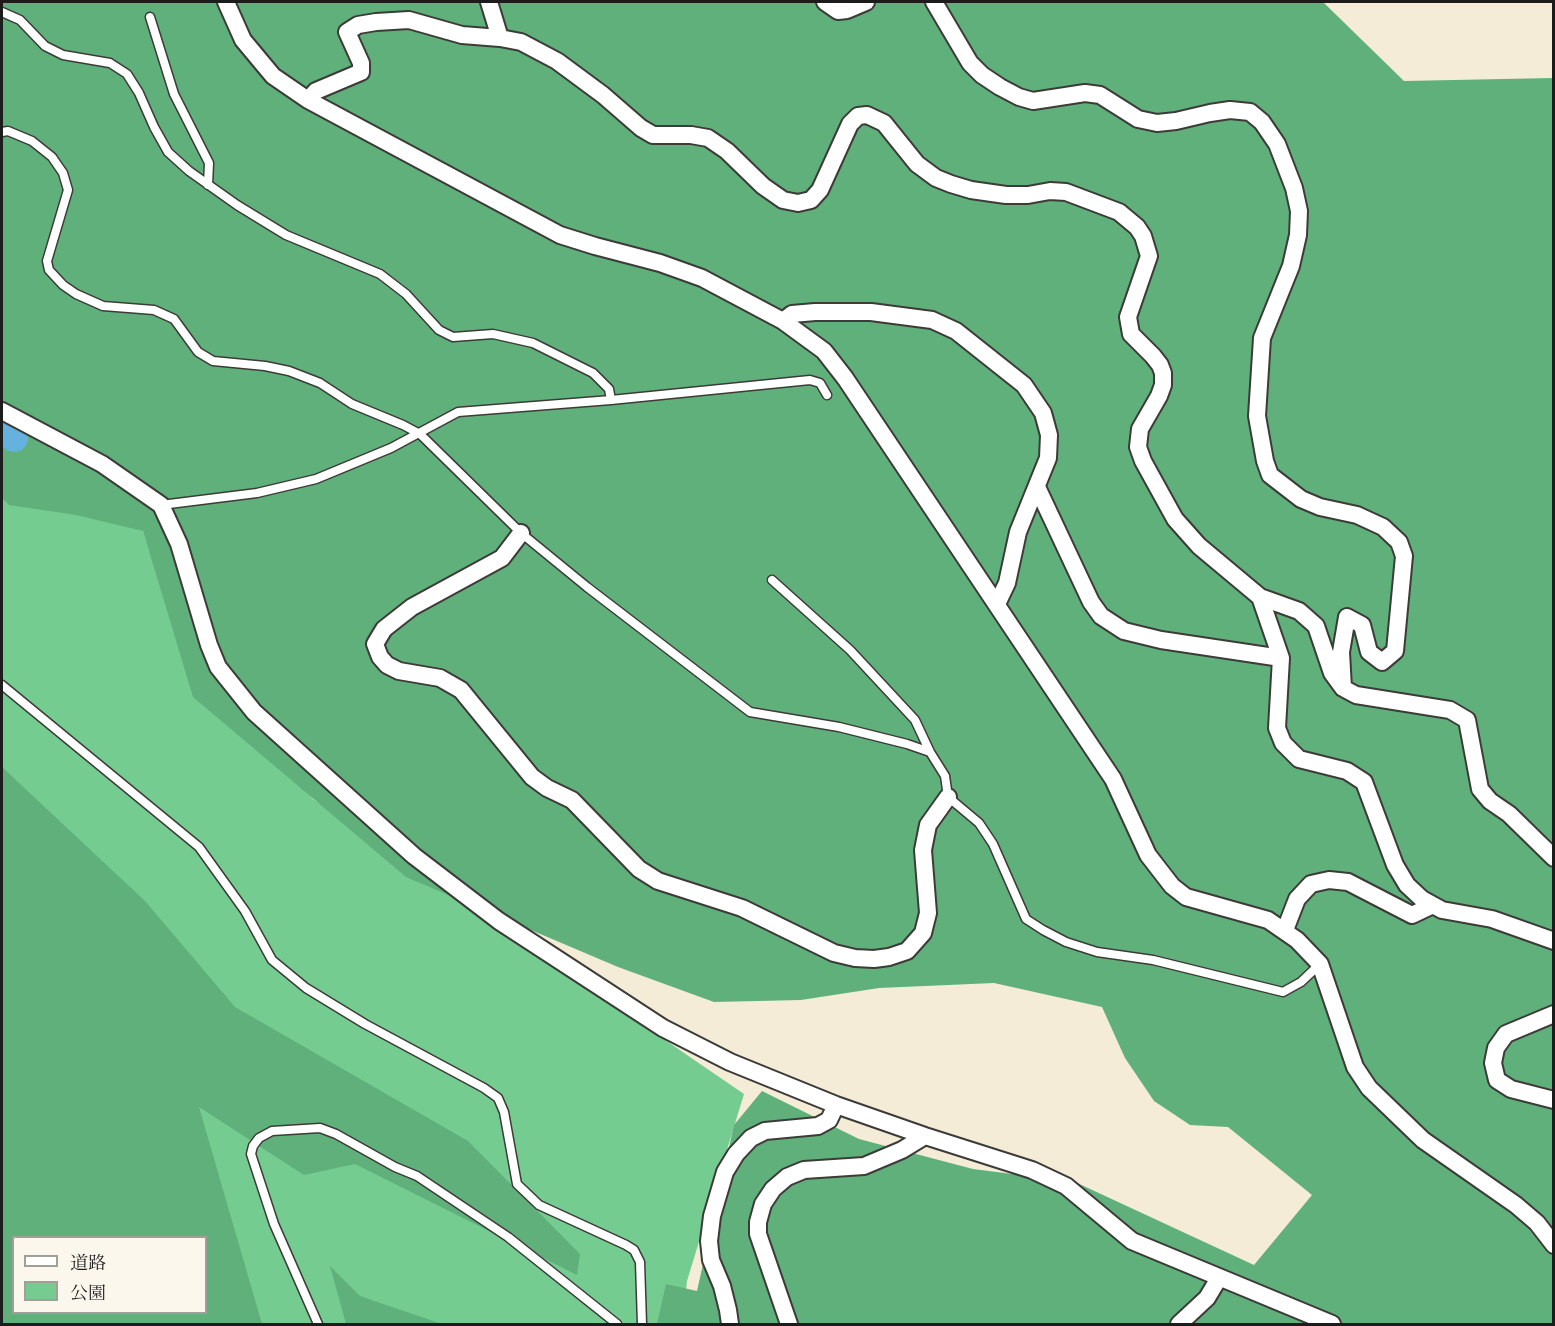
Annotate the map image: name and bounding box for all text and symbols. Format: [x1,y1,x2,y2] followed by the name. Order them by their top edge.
[12,1236,207,1314] legend
[70,1252,106,1275] text: 道路
[70,1282,106,1305] text: 公園

